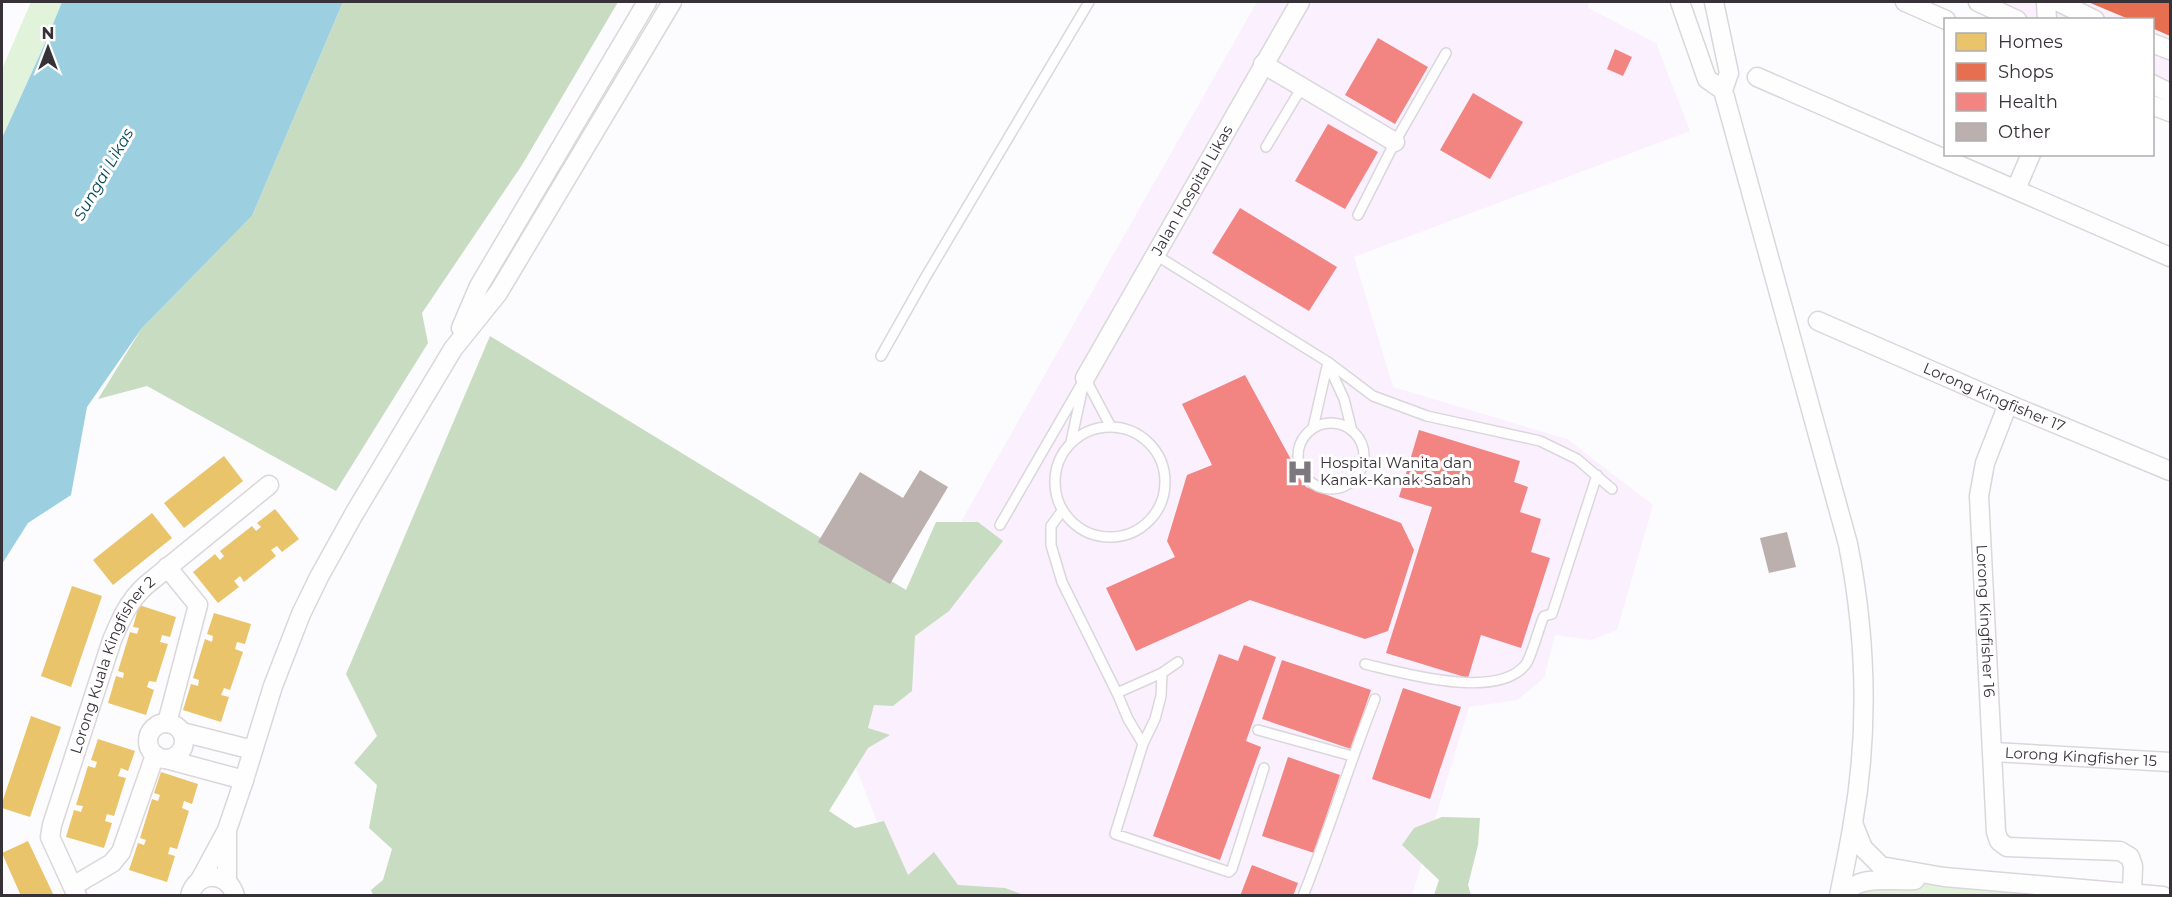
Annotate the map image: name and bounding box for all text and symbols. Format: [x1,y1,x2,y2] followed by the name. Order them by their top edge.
[18,18,78,78] north arrow
[1944,18,2154,156] legend
[42,24,54,43] text: N
[1998,31,2063,53] text: Homes
[1998,61,2054,83] text: Shops
[1998,91,2058,113] text: Health
[1998,121,2051,143] text: Other
[1147,122,1236,260] street label: Jalan Hospital Likas
[69,125,138,224] water label: Sungai Likas
[1920,358,2068,436] street label: Lorong Kingfisher 17
[1320,453,1472,489] place label: Hospital Wanita dan Kanak-Kanak Sabah
[1285,457,1315,487] hospital icon: Hospital Wanita dan Kanak-Kanak Sabah
[1972,544,1999,698] street label: Lorong Kingfisher 16
[66,572,159,756] street label: Lorong Kuala Kingfisher 2
[2004,743,2158,770] street label: Lorong Kingfisher 15

